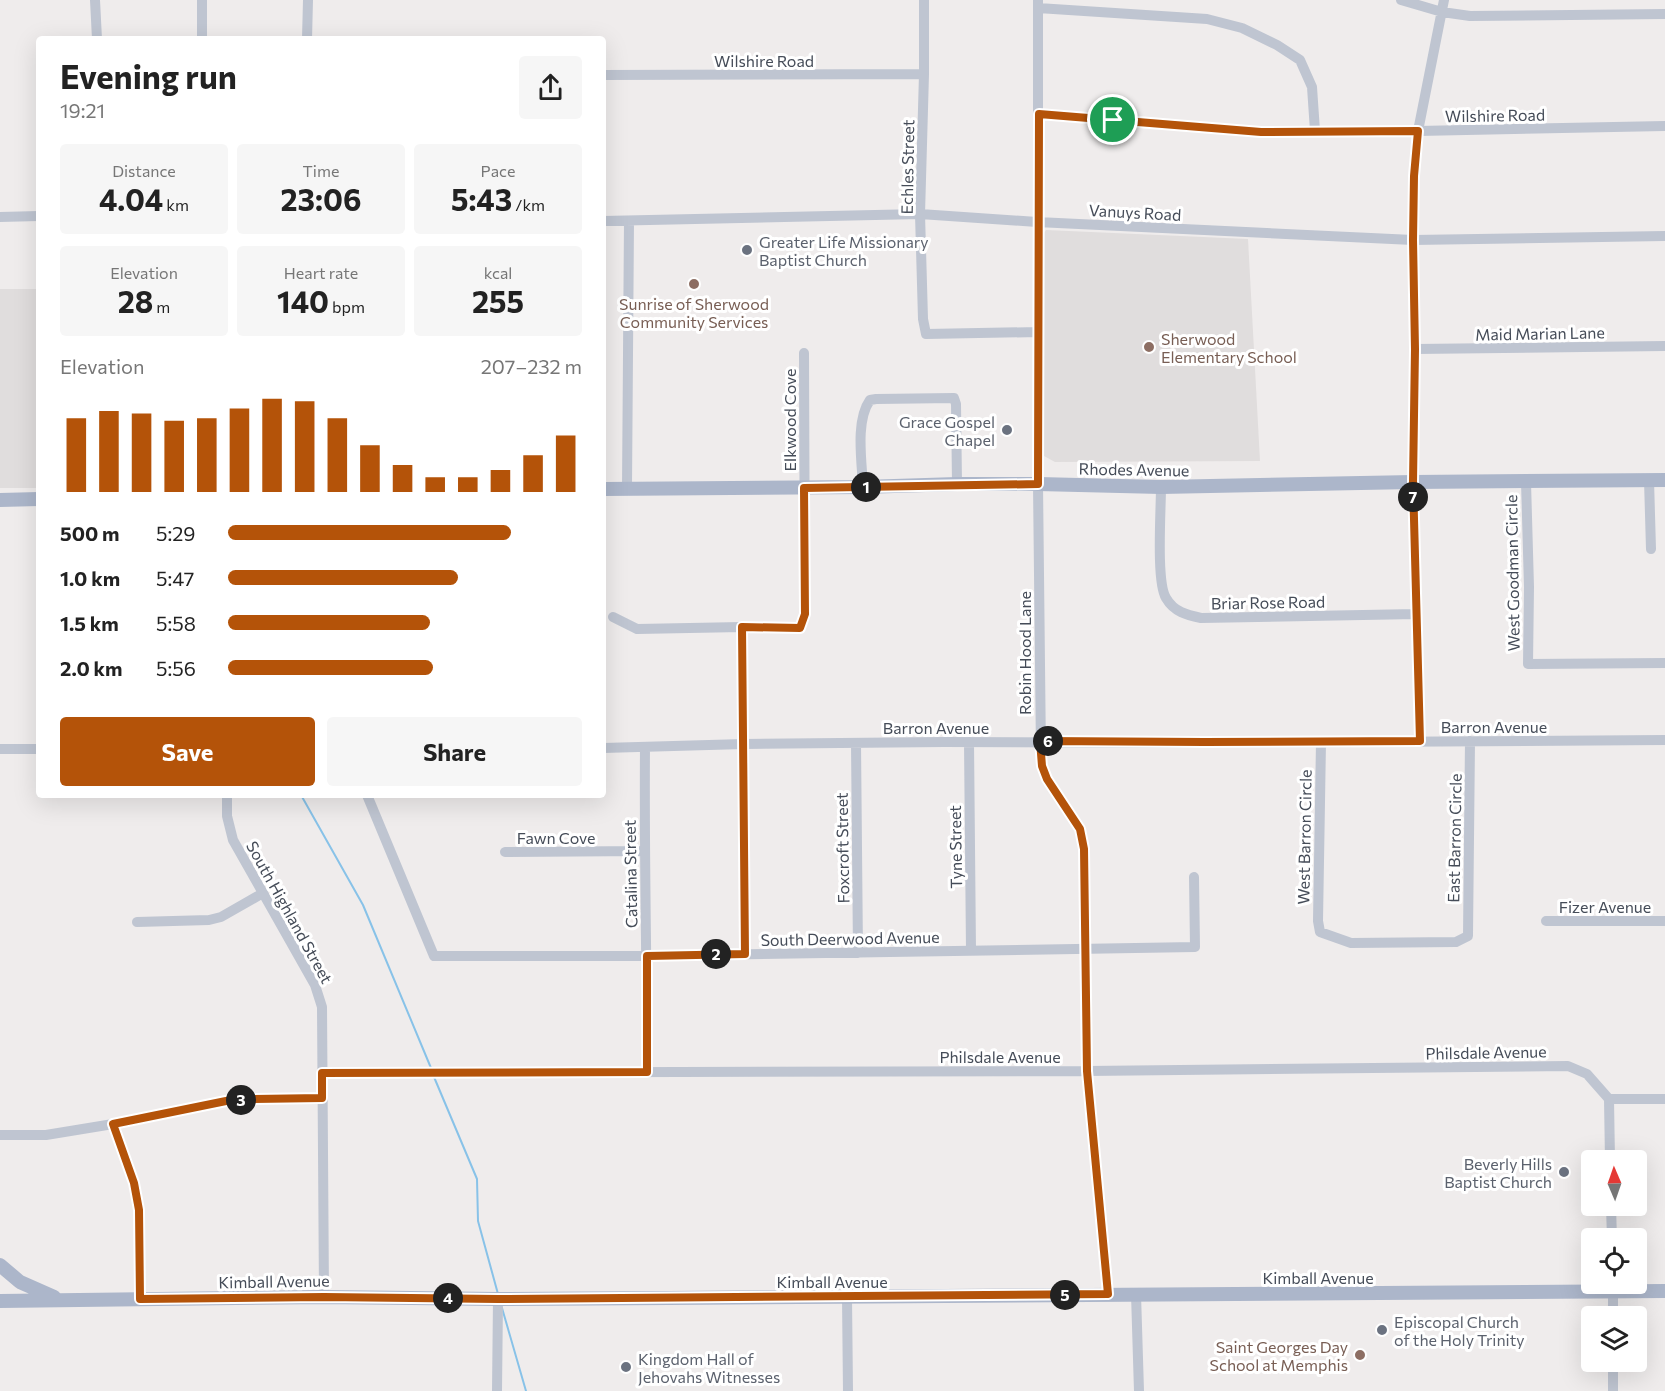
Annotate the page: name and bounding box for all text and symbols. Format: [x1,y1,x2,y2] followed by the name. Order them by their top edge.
[714,51,814,70] street label: Wilshire Road
[60,55,237,96] text: Evening run
[519,56,582,119] button: share
[1087,94,1138,145] pin
[60,98,105,122] text: 19:21
[1096,103,1129,136] icon: arrive
[1445,105,1545,125] street label: Wilshire Road
[897,119,917,214] street label: Echles Street
[112,161,176,180] text: Distance
[303,161,339,180] text: Time
[481,161,515,180] text: Pace
[99,180,163,217] text: 4.04
[281,180,361,217] text: 23:06
[451,180,512,217] text: 5:43
[163,195,189,214] text: km
[512,195,545,214] text: /km
[1088,200,1182,224] street label: Vanuys Road
[759,232,929,269] place label: Greater Life Missionary Baptist Church
[740,243,754,257] marker: Greater Life Missionary Baptist Church
[110,263,178,282] text: Elevation
[284,263,358,282] text: Heart rate
[484,263,512,282] text: kcal
[687,277,701,291] marker: Sunrise of Sherwood Community Services
[118,282,153,319] text: 28
[277,282,329,319] text: 140
[472,282,524,319] text: 255
[619,294,769,331] place label: Sunrise of Sherwood Community Services
[153,297,170,316] text: m
[329,297,365,316] text: bpm
[1475,322,1605,344] street label: Maid Marian Lane
[1161,329,1297,366] place label: Sherwood Elementary School
[1142,340,1156,354] marker: Sherwood Elementary School
[60,354,145,378] text: Elevation
[481,354,582,378] text: 207–232 m
[780,369,799,471] street label: Elkwood Cove
[899,412,995,449] place label: Grace Gospel Chapel
[1000,423,1014,437] marker: Grace Gospel Chapel
[1078,459,1190,479] street label: Rhodes Avenue
[851,472,881,502] pin: 1
[862,477,870,496] text: 1
[1398,482,1428,512] pin: 7
[1409,487,1417,506] text: 7
[1501,494,1523,652] street label: West Goodman Circle
[60,521,120,545] text: 500 m
[156,521,195,545] text: 5:29
[60,566,120,590] text: 1.0 km
[156,566,194,590] text: 5:47
[1015,591,1034,715] street label: Robin Hood Lane
[1211,592,1325,612] street label: Briar Rose Road
[60,611,119,635] text: 1.5 km
[156,611,196,635] text: 5:58
[60,656,122,680] text: 2.0 km
[156,656,196,680] text: 5:56
[60,717,315,786] button: Save
[327,717,582,786] button: Share
[1441,717,1547,736] street label: Barron Avenue
[883,718,989,737] street label: Barron Avenue
[1033,726,1063,756] pin: 6
[1043,731,1053,750] text: 6
[1293,769,1315,905] street label: West Barron Circle
[1443,773,1465,903] street label: East Barron Circle
[832,792,852,904] street label: Foxcroft Street
[945,805,965,889] street label: Tyne Street
[620,819,640,928] street label: Catalina Street
[517,828,595,847] street label: Fawn Cove
[243,838,337,987] street label: South Highland Street
[1559,897,1651,916] street label: Fizer Avenue
[760,927,940,949] street label: South Deerwood Avenue
[701,939,731,969] pin: 2
[711,944,721,963] text: 2
[1425,1041,1547,1063] street label: Philsdale Avenue
[939,1047,1061,1066] street label: Philsdale Avenue
[226,1085,256,1115] pin: 3
[236,1090,246,1109] text: 3
[1581,1150,1647,1216] north arrow
[1581,1150,1647,1372] map controls
[1444,1154,1552,1191] place label: Beverly Hills Baptist Church
[1557,1165,1571,1179] marker: Beverly Hills Baptist Church
[1581,1228,1647,1294] button: locate
[1262,1268,1374,1287] street label: Kimball Avenue
[218,1271,330,1291] street label: Kimball Avenue
[776,1272,888,1291] street label: Kimball Avenue
[1050,1280,1080,1310] pin: 5
[433,1283,463,1313] pin: 4
[1060,1285,1070,1304] text: 5
[443,1288,453,1307] text: 4
[1581,1306,1647,1372] button: layers
[1394,1312,1525,1349] place label: Episcopal Church of the Holy Trinity
[1375,1323,1389,1337] marker: Episcopal Church of the Holy Trinity
[1210,1337,1348,1374] place label: Saint Georges Day School at Memphis
[1353,1348,1367,1362] marker: Saint Georges Day School at Memphis
[638,1349,780,1386] place label: Kingdom Hall of Jehovahs Witnesses
[619,1360,633,1374] marker: Kingdom Hall of Jehovahs Witnesses

